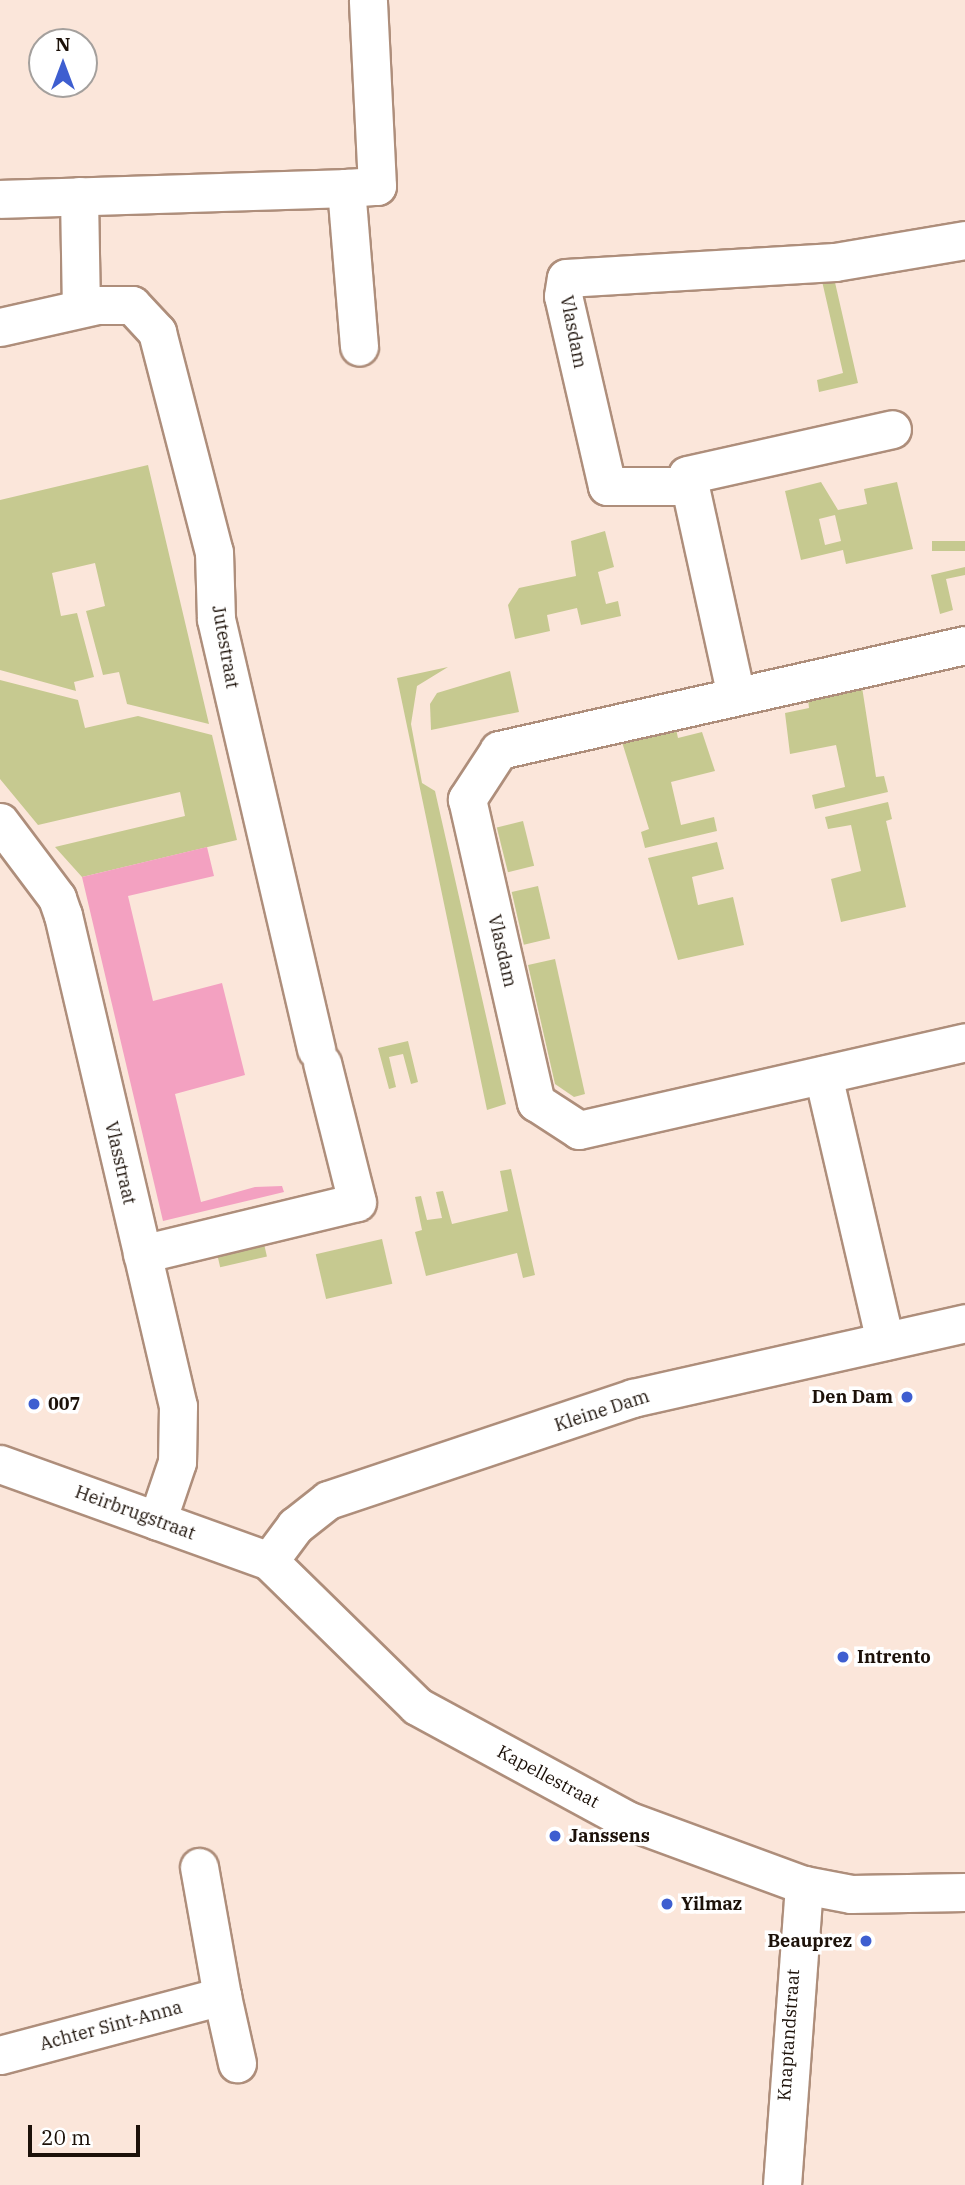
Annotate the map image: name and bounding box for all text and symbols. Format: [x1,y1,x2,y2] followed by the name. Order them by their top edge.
[28,28,98,98] north arrow
[55,32,71,56] text: N
[555,294,591,370] street label: Vlasdam
[207,604,243,690] street label: Jutestraat
[483,913,521,989] street label: Vlasdam
[100,1119,140,1207] street label: Vlasstraat
[552,1386,652,1436] street label: Kleine Dam
[812,1386,893,1408] place label: Den Dam
[899,1389,915,1405] marker: Den Dam
[48,1393,80,1415] place label: 007
[26,1396,42,1412] marker: 007
[72,1481,198,1545] street label: Heirbrugstraat
[857,1646,931,1668] place label: Intrento
[835,1649,851,1665] marker: Intrento
[493,1741,603,1813] street label: Kapellestraat
[569,1825,650,1847] place label: Janssens
[547,1828,563,1844] marker: Janssens
[681,1893,742,1915] place label: Yilmaz
[659,1896,675,1912] marker: Yilmaz
[767,1930,852,1952] place label: Beauprez
[858,1933,874,1949] marker: Beauprez
[774,1968,804,2102] street label: Knaptandstraat
[37,1997,185,2055] street label: Achter Sint-Anna
[32,2112,144,2156] scale bar
[41,2123,91,2151] text: 20 m

